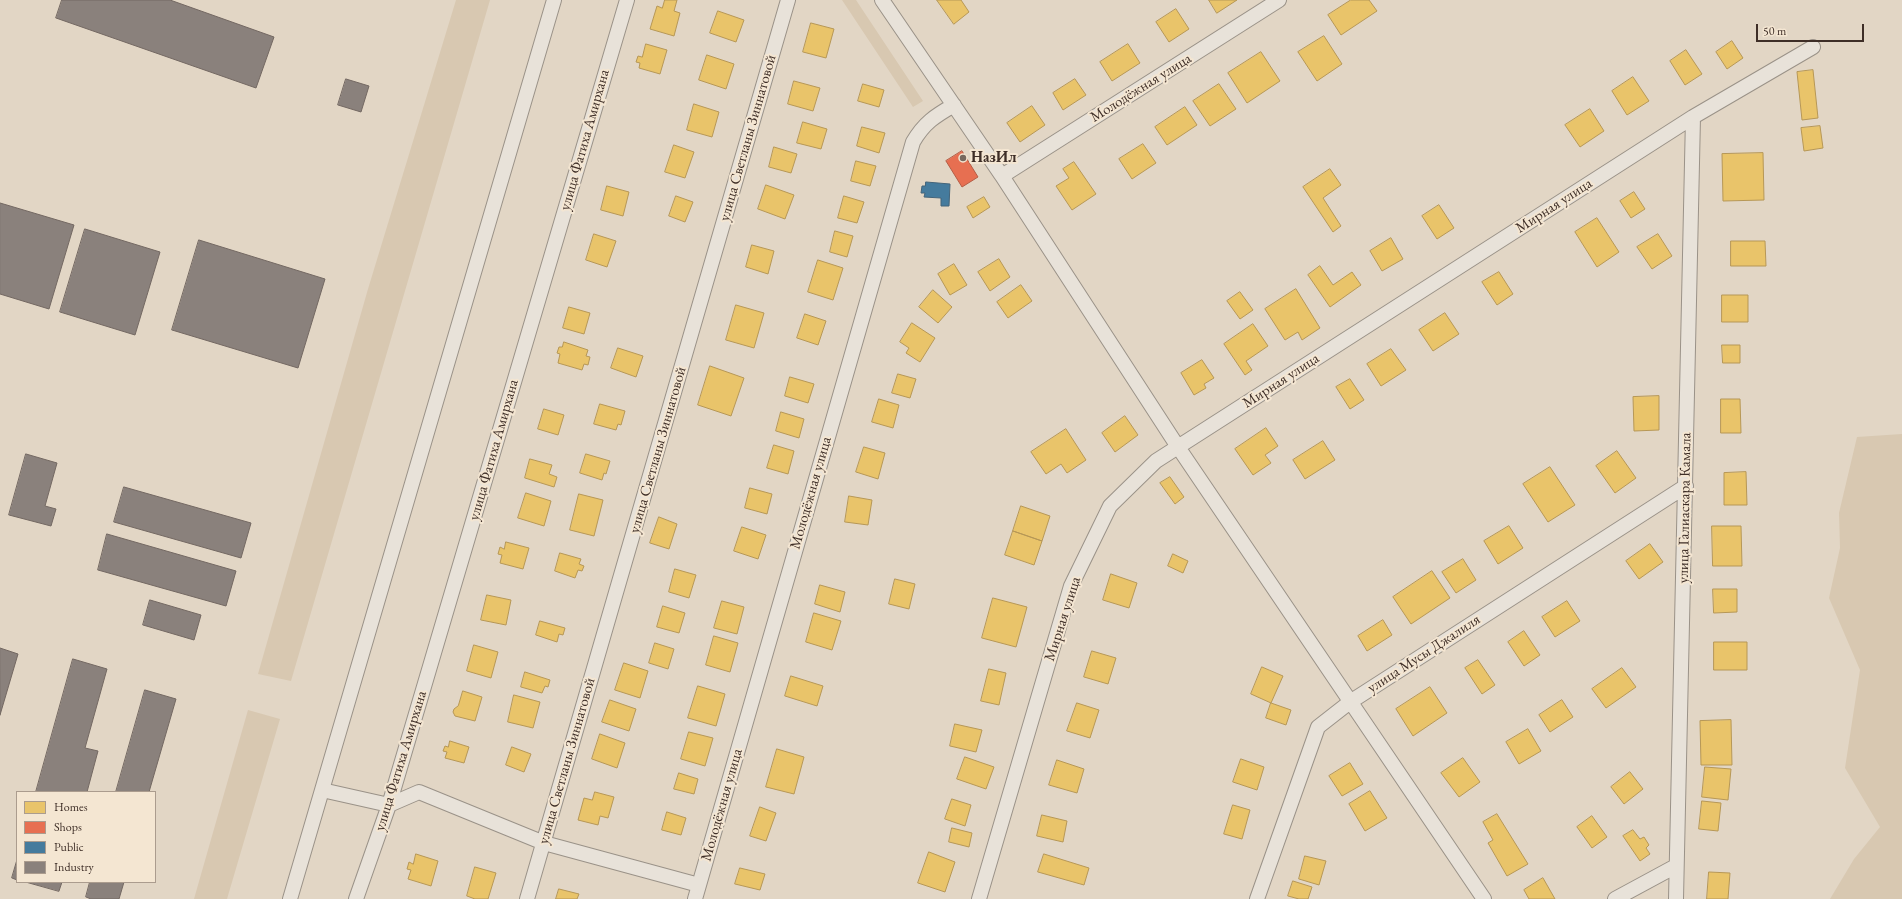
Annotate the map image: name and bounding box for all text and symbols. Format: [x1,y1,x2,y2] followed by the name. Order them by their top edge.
[1758,16,1866,42] scale bar
[1763,23,1786,39] text: 50 m
[1087,50,1195,126] street label: Молодёжная улица
[716,53,780,223] street label: улица Светланы Зиннатовой
[556,68,614,212] street label: улица Фатиха Амирхана
[971,149,1017,167] place label: НазИл
[958,153,968,163] marker: НазИл
[1512,175,1596,237] street label: Мирная улица
[1239,350,1323,412] street label: Мирная улица
[626,365,690,535] street label: улица Светланы Зиннатовой
[465,378,523,522] street label: улица Фатиха Амирхана
[1675,432,1695,584] street label: улица Галиаскара Камала
[786,435,836,551] street label: Молодёжная улица
[1041,574,1085,664] street label: Мирная улица
[1364,611,1484,697] street label: улица Мусы Джалиля
[535,676,599,846] street label: улица Светланы Зиннатовой
[371,689,431,833] street label: улица Фатиха Амирхана
[697,747,747,863] street label: Молодёжная улица
[16,791,156,883] legend
[54,799,88,815] text: Homes
[54,819,82,835] text: Shops
[54,839,84,855] text: Public
[54,859,94,875] text: Industry

